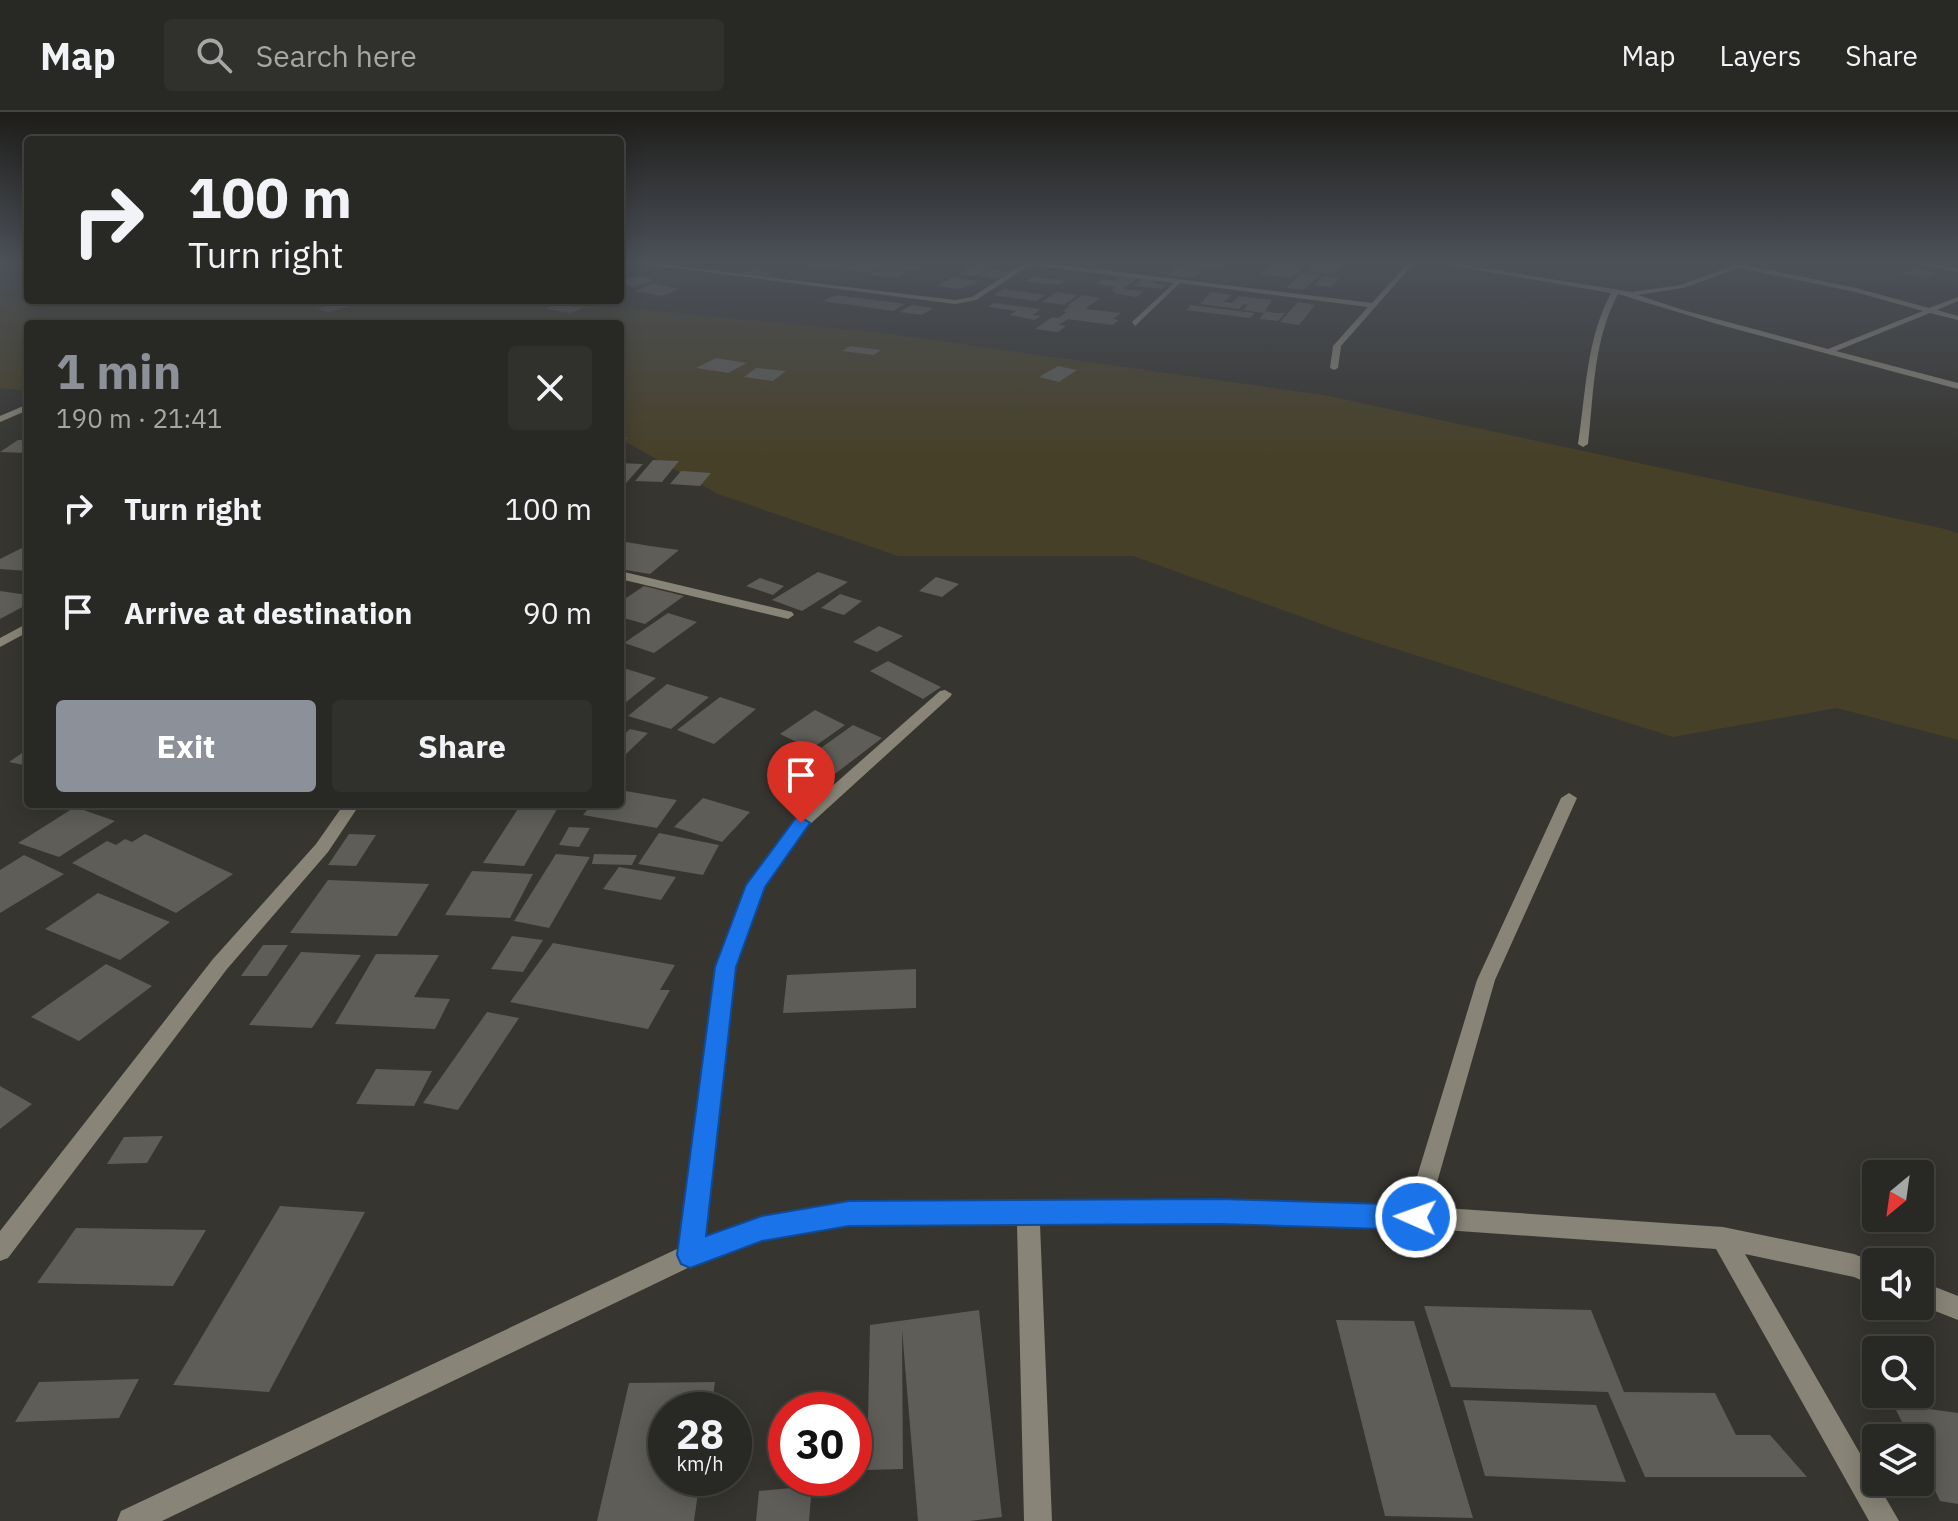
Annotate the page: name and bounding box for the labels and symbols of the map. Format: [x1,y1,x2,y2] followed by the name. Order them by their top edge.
[767,741,835,823] pin
[1862,1160,1934,1232] north arrow
[1374,1175,1458,1259] position arrow
[768,1392,872,1496] speed limit sign: 30

